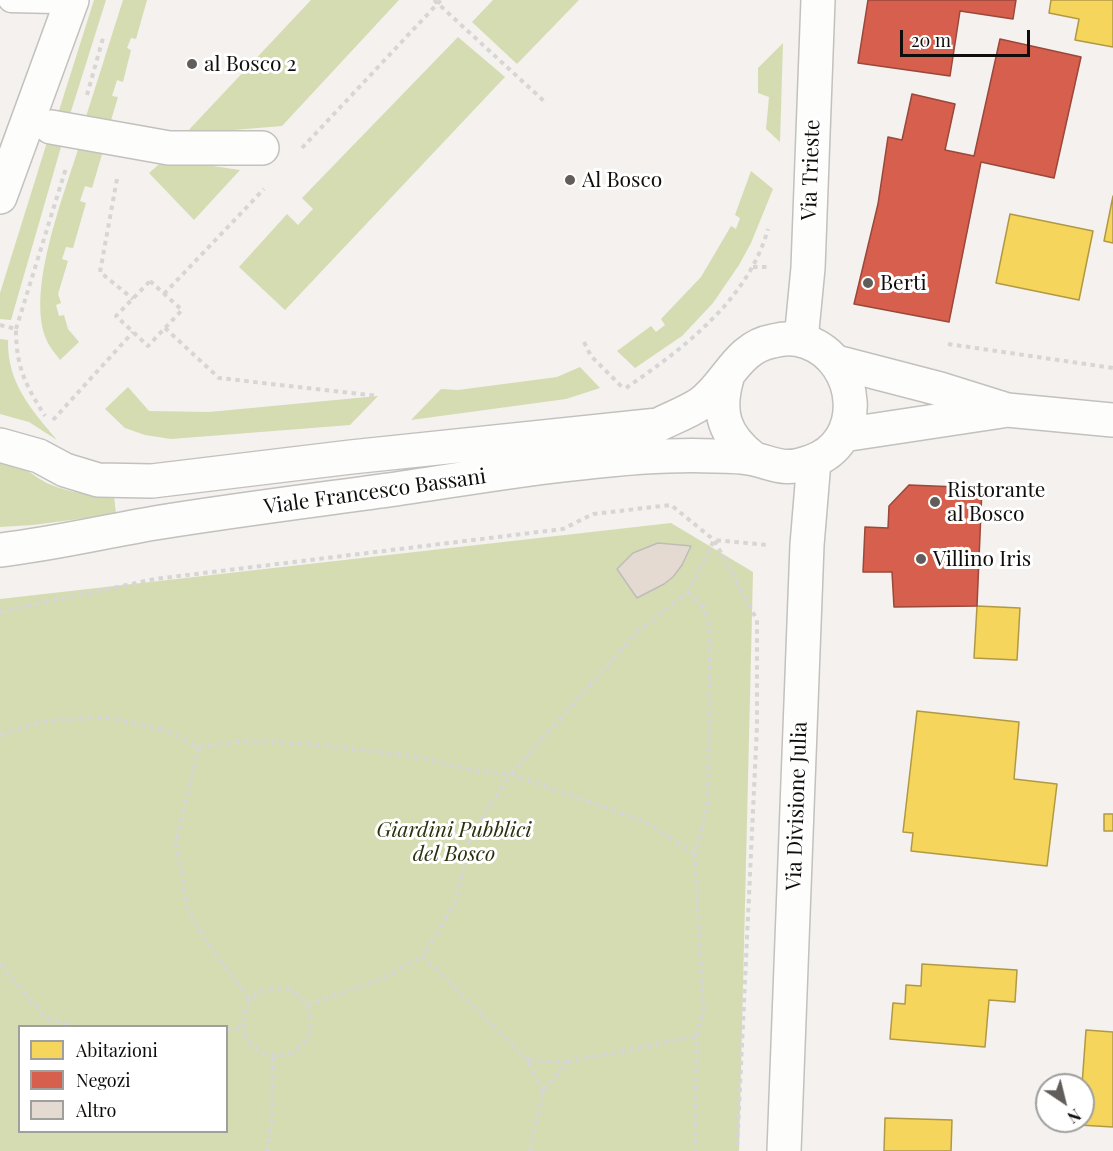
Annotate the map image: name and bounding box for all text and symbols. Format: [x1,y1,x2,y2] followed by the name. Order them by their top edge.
[903,18,1034,56] scale bar
[911,28,951,52] text: 20 m
[204,51,297,77] place label: al Bosco 2
[185,57,199,71] marker: al Bosco 2
[797,119,825,221] street label: Via Trieste
[582,167,662,193] place label: Al Bosco
[563,173,577,187] marker: Al Bosco
[880,270,927,296] place label: Berti
[861,276,875,290] marker: Berti
[262,464,488,520] street label: Viale Francesco Bassani
[947,477,1045,527] place label: Ristorante al Bosco
[928,495,942,509] marker: Ristorante al Bosco
[933,546,1031,572] place label: Villino Iris
[914,552,928,566] marker: Villino Iris
[781,721,813,891] street label: Via Divisione Julia
[376,817,532,867] park label: Giardini Pubblici del Bosco
[18,1025,228,1133] legend
[76,1038,158,1062] text: Abitazioni
[76,1068,131,1092] text: Negozi
[1035,1073,1095,1133] north arrow
[76,1098,116,1122] text: Altro
[1064,1105,1085,1128] text: N

